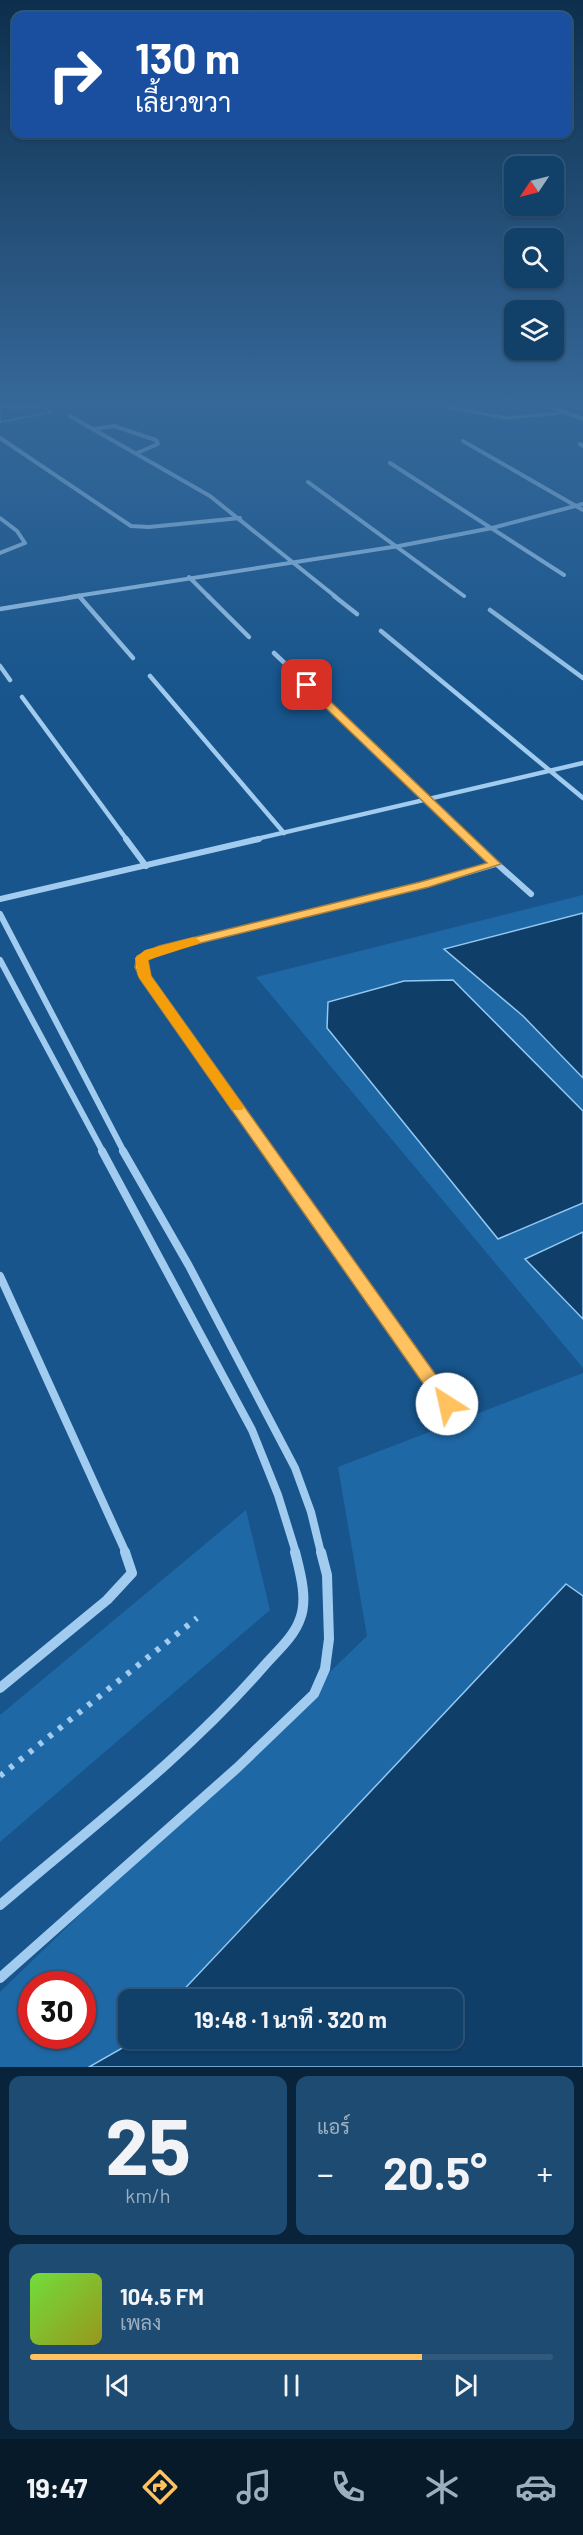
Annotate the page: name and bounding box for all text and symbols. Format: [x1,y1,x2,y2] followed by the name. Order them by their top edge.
[135,32,240,82] text: 130 m
[36,36,114,114] icon: right
[135,85,231,117] text: เลี้ยวขวา
[504,156,564,216] north arrow
[504,156,564,360] map controls
[504,228,564,288] button: search
[504,300,564,360] button: layers
[281,659,332,710] pin
[290,668,323,701] icon: arrive
[415,1372,479,1436] position arrow
[18,1971,96,2049] speed limit sign: 30
[194,2006,387,2032] text: 19:48 · 1 นาที · 320 m
[105,2097,191,2191] text: 25
[317,2114,350,2138] text: แอร์
[383,2145,487,2199] text: 20.5°
[317,2153,334,2193] text: −
[537,2153,553,2193] text: +
[125,2183,171,2207] text: km/h
[120,2283,204,2309] text: 104.5 FM
[120,2310,161,2334] text: เพลง
[101,2369,134,2402] icon: previous
[275,2369,308,2402] icon: pause
[449,2369,482,2402] icon: next
[139,2466,181,2508] icon: directions
[233,2466,275,2508] icon: music
[327,2466,369,2508] icon: phone
[421,2466,463,2508] icon: climate
[515,2466,557,2508] icon: car
[26,2471,87,2503] text: 19:47

